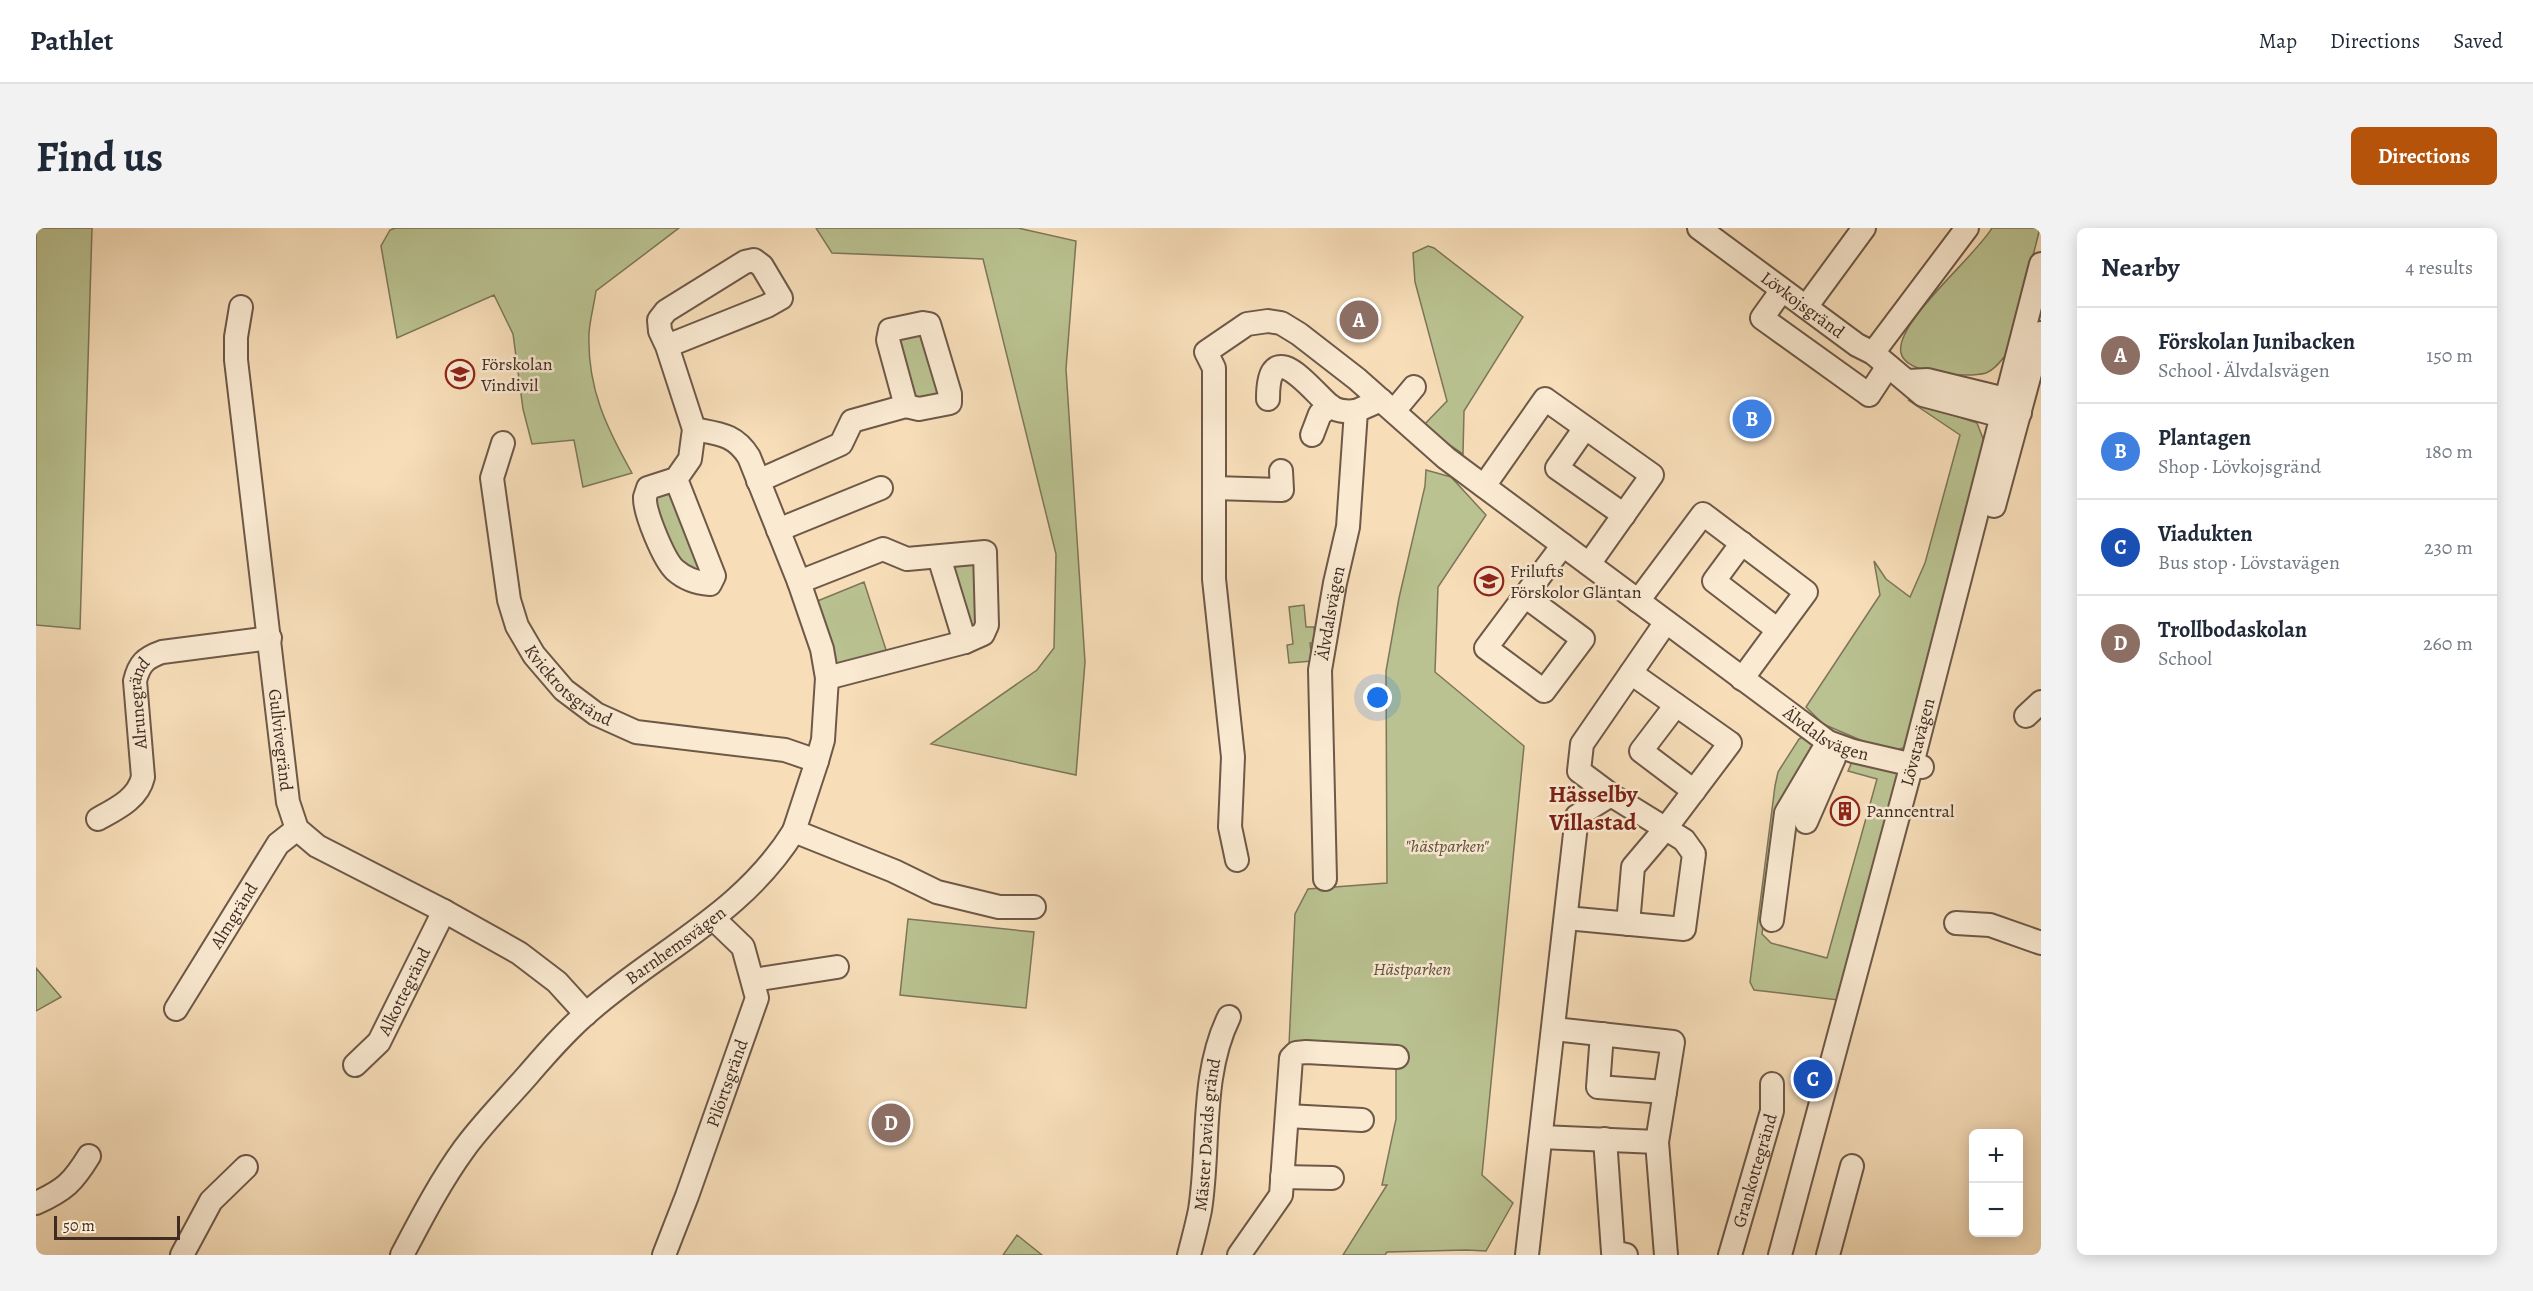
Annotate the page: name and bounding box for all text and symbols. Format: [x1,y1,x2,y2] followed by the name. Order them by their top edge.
[30,22,113,60] text: Pathlet
[2259,27,2297,55] text: Map
[2330,27,2420,55] text: Directions
[2453,27,2503,55] text: Saved
[2351,127,2497,185] button: Directions
[36,128,163,185] text: Find us
[2101,250,2180,285] text: Nearby
[2405,254,2473,281] text: 4 results
[1756,266,1850,344] street label: Lövkojsgränd
[1340,298,1378,343] pin: A
[2158,327,2355,357] text: Förskolan Junibacken
[2114,342,2127,369] text: A
[2426,342,2473,369] text: 150 m
[480,352,553,397] place label: Förskolan Vindivil
[2158,357,2330,384] text: School · Älvdalsvägen
[444,358,476,390] school or university icon: Förskolan Vindivil
[1732,396,1772,441] pin: B
[2158,423,2251,453] text: Plantagen
[2114,438,2127,465] text: B
[2425,438,2473,465] text: 180 m
[2158,453,2321,480] text: Shop · Lövkojsgränd
[2158,519,2253,549] text: Viadukten
[2114,534,2127,561] text: C
[2424,534,2473,561] text: 230 m
[2158,549,2340,576] text: Bus stop · Lövstavägen
[1510,559,1642,604] place label: Frilufts Förskolor Gläntan
[1310,563,1351,663] street label: Älvdalsvägen
[1473,565,1505,597] school or university icon: Frilufts Förskolor Gläntan
[2158,615,2307,645] text: Trollbodaskolan
[2114,630,2127,657] text: D
[2423,630,2473,657] text: 260 m
[518,640,616,732] street label: Kvickrotsgränd
[2158,645,2212,672] text: School
[123,651,155,751] street label: Alrunegränd
[1363,683,1392,712] your location
[263,688,299,793] street label: Gullvivegränd
[1895,695,1941,789] street label: Lövstavägen
[1778,700,1871,766] street label: Älvdalsvägen
[1548,778,1638,838] district label: Hässelby Villastad
[1829,795,1861,827] building icon: Panncentral
[1866,799,1955,823] place label: Panncentral
[1405,834,1489,858] park label: "hästparken"
[204,878,263,954] street label: Almgränd
[620,900,731,990] street label: Barnhemsvägen
[372,943,436,1040] street label: Alkottegränd
[1373,957,1451,981] park label: Hästparken
[700,1035,754,1131] street label: Pilörtsgränd
[1188,1056,1226,1213] street label: Mäster Davids gränd
[1794,1056,1832,1102] pin: C
[872,1100,910,1146] pin: D
[1727,1110,1783,1230] street label: Grankottegränd
[1969,1129,2023,1237] map controls
[1969,1129,2023,1183] button: +
[1969,1183,2023,1237] button: −
[54,1213,180,1240] scale bar
[63,1215,95,1237] text: 50 m

